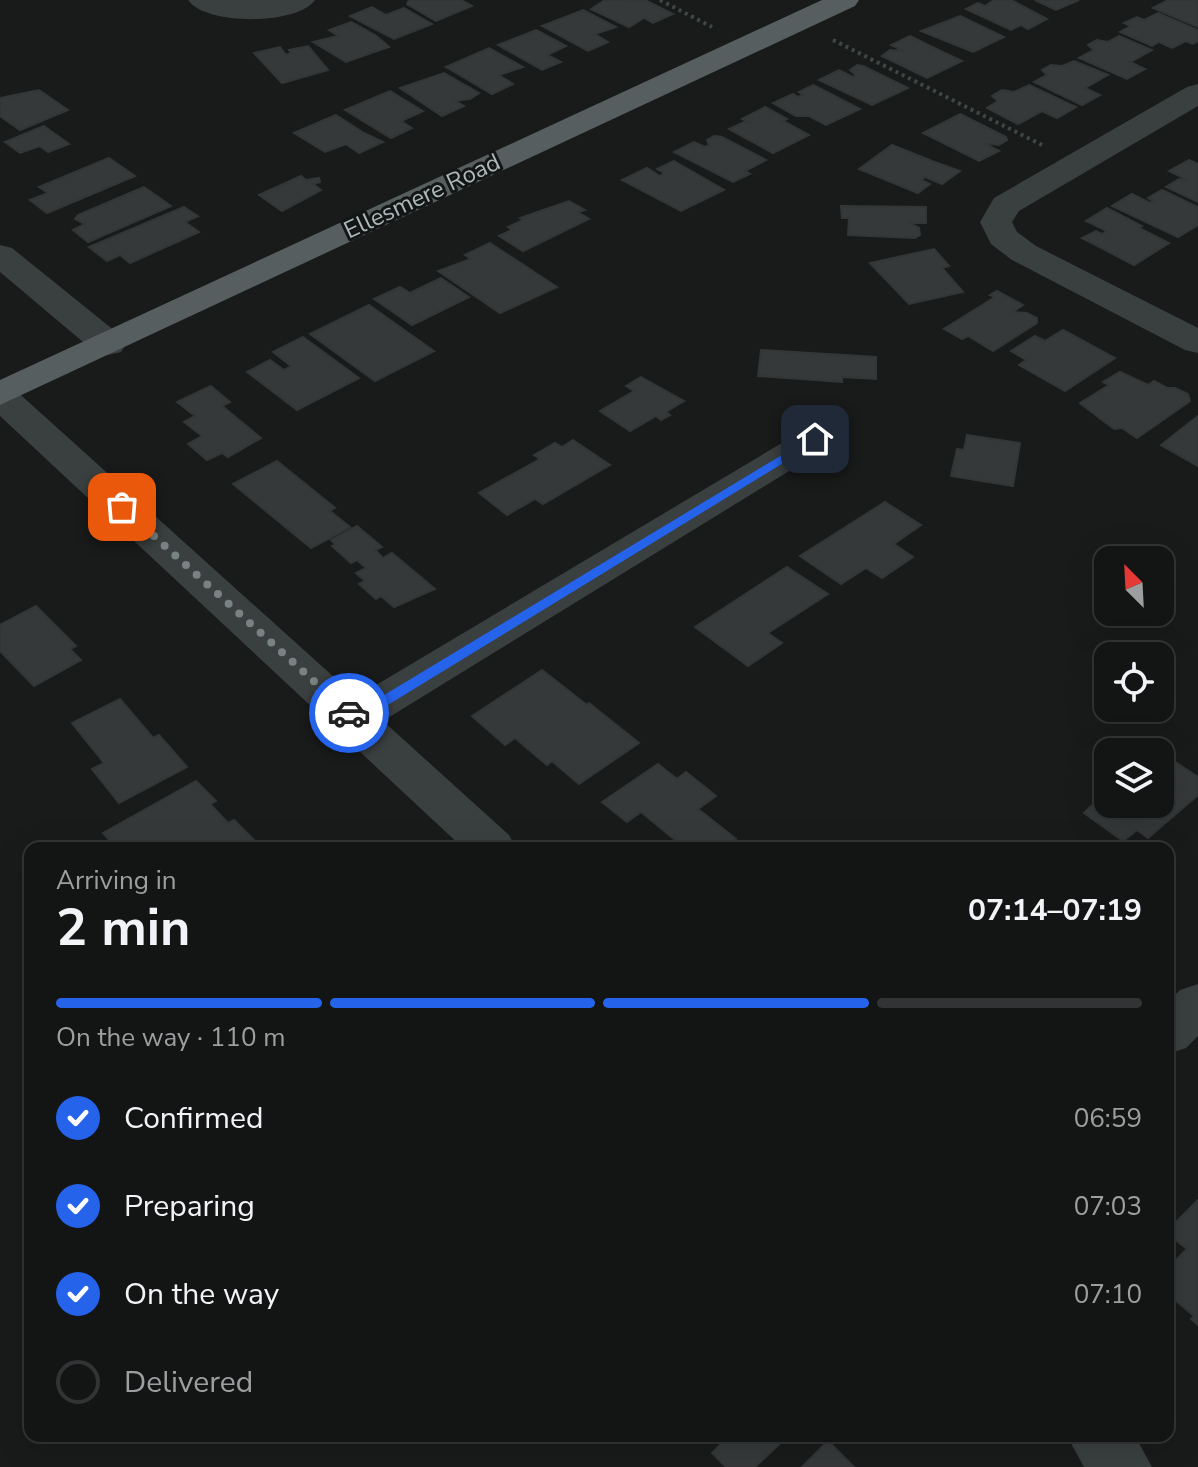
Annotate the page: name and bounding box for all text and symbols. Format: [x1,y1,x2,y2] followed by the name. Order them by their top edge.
[339,146,505,246] street label: Ellesmere Road
[781,405,849,473] pin
[793,417,837,461] icon: home
[88,473,156,541] pin
[100,485,144,529] icon: bag
[1094,546,1174,626] north arrow
[1094,546,1174,818] map controls
[1094,642,1174,722] button: locate
[309,673,389,753] courier
[327,691,371,735] icon: car
[1094,738,1174,818] button: layers
[56,863,177,898] text: Arriving in
[968,890,1142,931] text: 07:14–07:19
[56,892,191,963] text: 2 min
[56,1020,285,1055] text: On the way · 110 m
[56,1096,100,1140] icon: check
[124,1098,264,1139] text: Confirmed
[1074,1101,1142,1136] text: 06:59
[56,1184,100,1228] icon: check
[124,1186,255,1227] text: Preparing
[1074,1189,1142,1224] text: 07:03
[56,1272,100,1316] icon: check
[124,1274,279,1315] text: On the way
[1074,1277,1142,1312] text: 07:10
[124,1362,253,1403] text: Delivered

